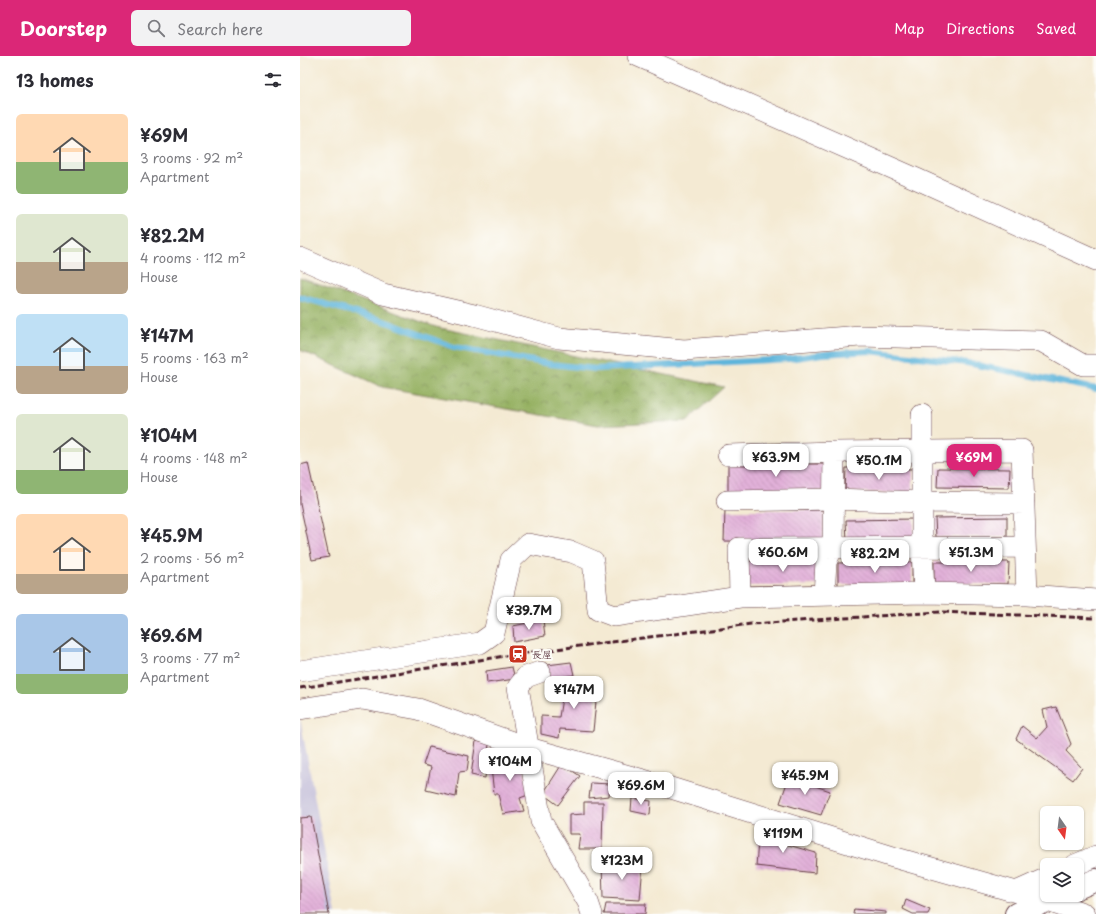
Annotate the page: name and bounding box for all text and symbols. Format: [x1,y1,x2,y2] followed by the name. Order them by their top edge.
[131,10,411,46] search box
[20,14,107,42] text: Doorstep
[145,17,167,39] icon: search
[177,17,263,40] text: Search here
[894,18,924,39] text: Map
[946,18,1014,39] text: Directions
[1036,18,1076,39] text: Saved
[16,67,93,93] text: 13 homes
[262,69,284,91] icon: filters
[140,122,188,148] text: ¥69M
[48,130,96,178] icon: home
[140,148,243,167] text: 3 rooms · 92 m²
[140,167,209,186] text: Apartment
[140,222,205,248] text: ¥82.2M
[48,230,96,278] icon: home
[140,248,246,267] text: 4 rooms · 112 m²
[140,267,178,286] text: House
[140,322,194,348] text: ¥147M
[48,330,96,378] icon: home
[140,348,249,367] text: 5 rooms · 163 m²
[140,367,178,386] text: House
[140,422,198,448] text: ¥104M
[48,430,96,478] icon: home
[743,444,809,478] pin: ¥63.9M
[950,444,998,478] pin: ¥69M
[752,447,800,466] text: ¥63.9M
[846,447,912,481] pin: ¥50.1M
[956,447,992,466] text: ¥69M
[140,448,248,467] text: 4 rooms · 148 m²
[856,450,902,469] text: ¥50.1M
[140,467,178,486] text: House
[140,522,203,548] text: ¥45.9M
[48,530,96,578] icon: home
[750,539,816,573] pin: ¥60.6M
[938,539,1004,573] pin: ¥51.3M
[842,540,908,574] pin: ¥82.2M
[758,542,808,561] text: ¥60.6M
[948,542,994,561] text: ¥51.3M
[850,543,900,562] text: ¥82.2M
[140,548,244,567] text: 2 rooms · 56 m²
[140,567,209,586] text: Apartment
[496,597,562,631] pin: ¥39.7M
[506,600,552,619] text: ¥39.7M
[140,622,203,648] text: ¥69.6M
[48,630,96,678] icon: home
[507,643,529,665] station icon: 長屋
[532,646,552,661] place label: 長屋
[140,648,241,667] text: 3 rooms · 77 m²
[140,667,209,686] text: Apartment
[546,676,602,710] pin: ¥147M
[553,679,595,698] text: ¥147M
[482,748,538,782] pin: ¥104M
[488,751,532,770] text: ¥104M
[772,762,838,796] pin: ¥45.9M
[781,765,829,784] text: ¥45.9M
[608,772,674,806] pin: ¥69.6M
[617,775,665,794] text: ¥69.6M
[1040,806,1084,850] north arrow
[1040,806,1084,902] map controls
[755,820,811,854] pin: ¥119M
[763,823,803,842] text: ¥119M
[594,847,650,881] pin: ¥123M
[600,850,644,869] text: ¥123M
[1040,858,1084,902] button: layers

